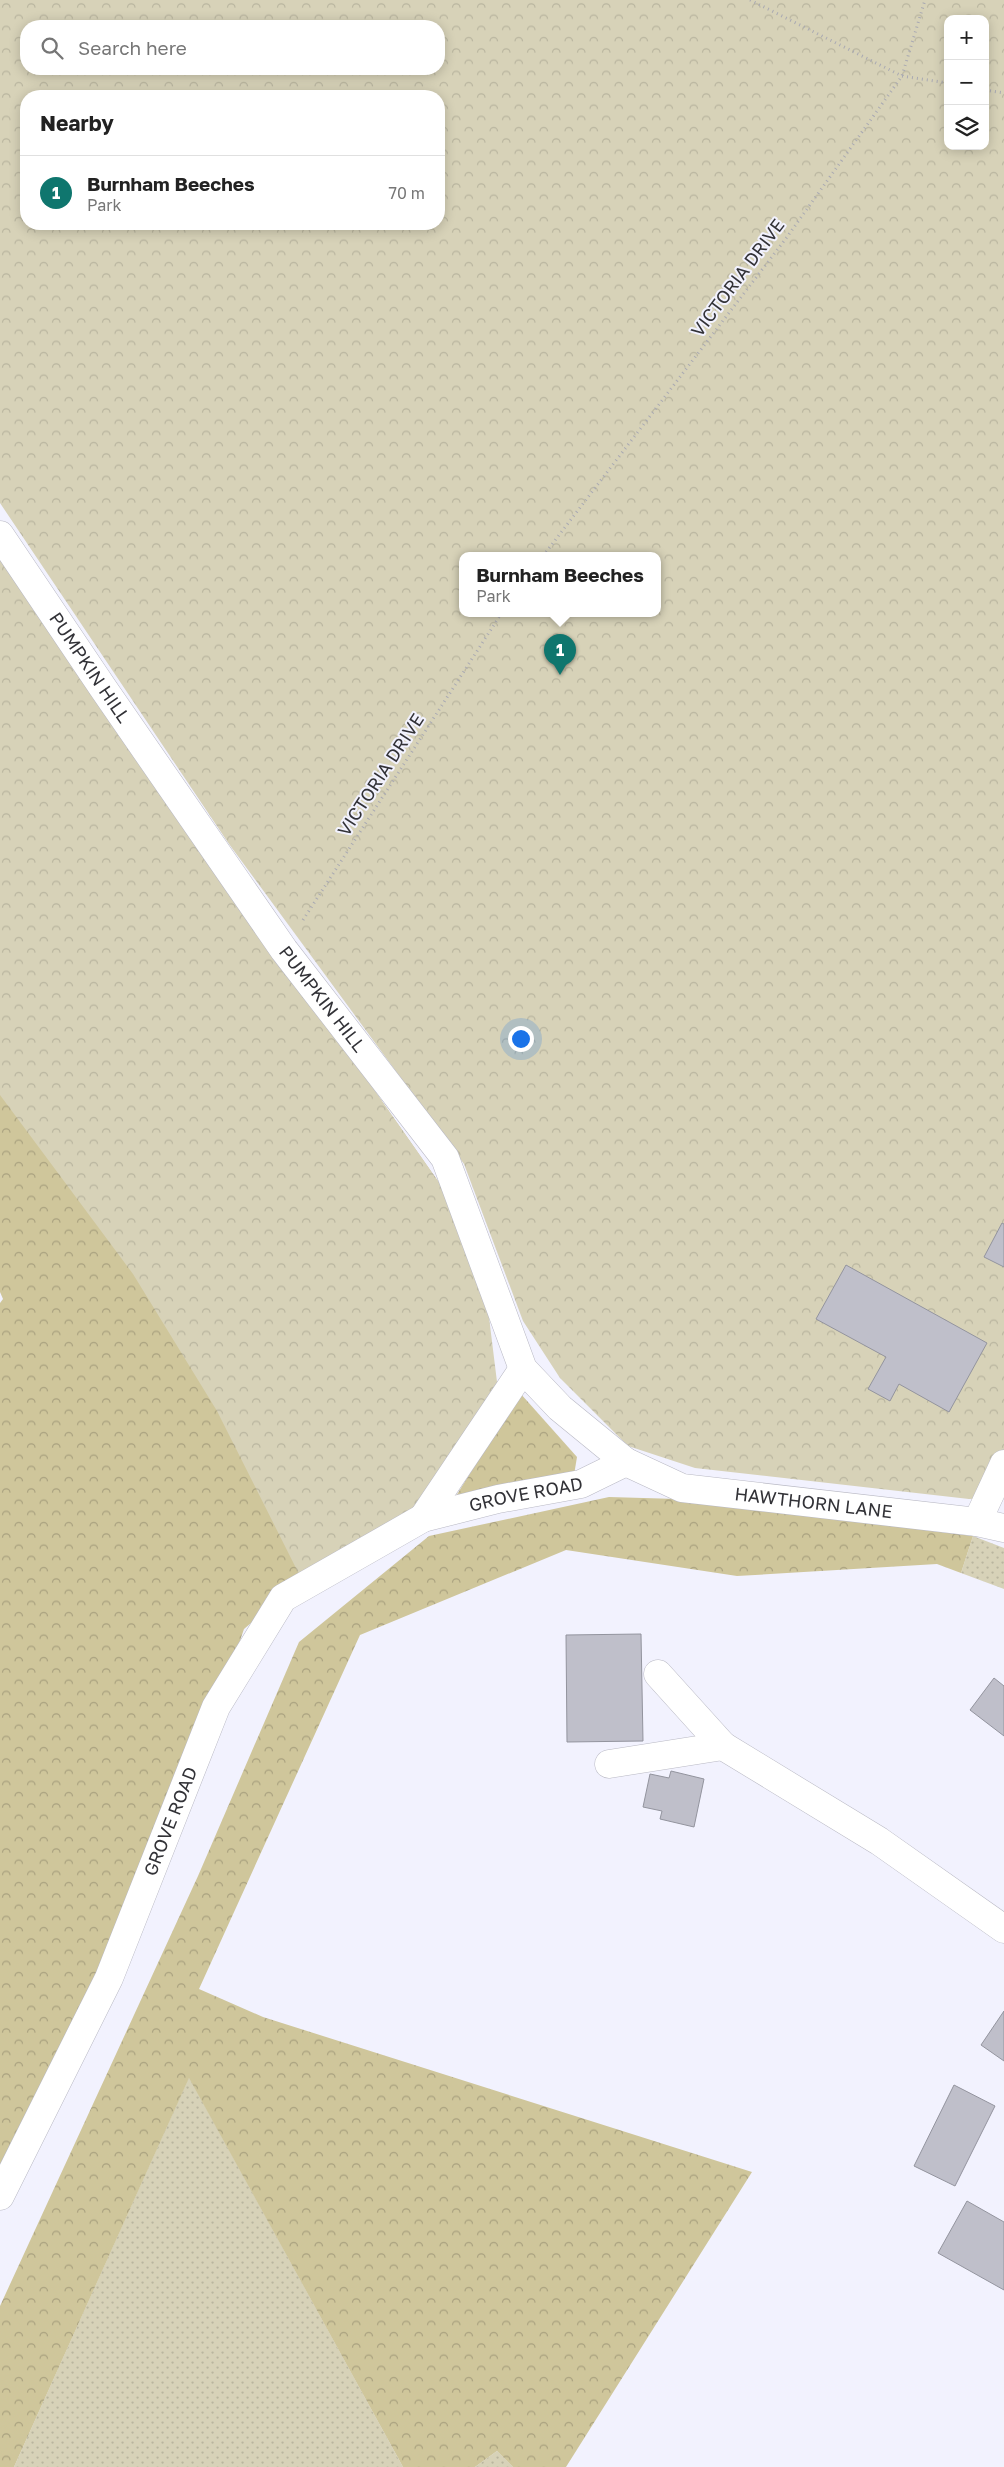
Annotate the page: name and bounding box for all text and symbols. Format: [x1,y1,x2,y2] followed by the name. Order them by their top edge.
[944,15,989,150] map controls
[944,15,989,60] button: +
[20,20,445,75] search box
[38,34,66,62] icon: search
[78,36,187,59] text: Search here
[944,60,989,105] button: −
[944,105,989,150] button: layers
[40,110,114,136] text: Nearby
[87,172,255,195] text: Burnham Beeches
[52,183,60,203] text: 1
[388,183,425,203] text: 70 m
[87,195,122,215] text: Park
[686,214,789,341] street label: VICTORIA DRIVE
[459,552,661,617] popup
[476,563,644,586] text: Burnham Beeches
[476,586,511,606] text: Park
[45,608,135,726] street label: PUMPKIN HILL
[544,634,576,675] pin: 1
[332,709,428,840] street label: VICTORIA DRIVE
[275,941,371,1056] street label: PUMPKIN HILL
[508,1026,534,1052] your location
[467,1472,584,1516] street label: GROVE ROAD
[734,1482,894,1522] street label: HAWTHORN LANE
[138,1763,201,1879] street label: GROVE ROAD

